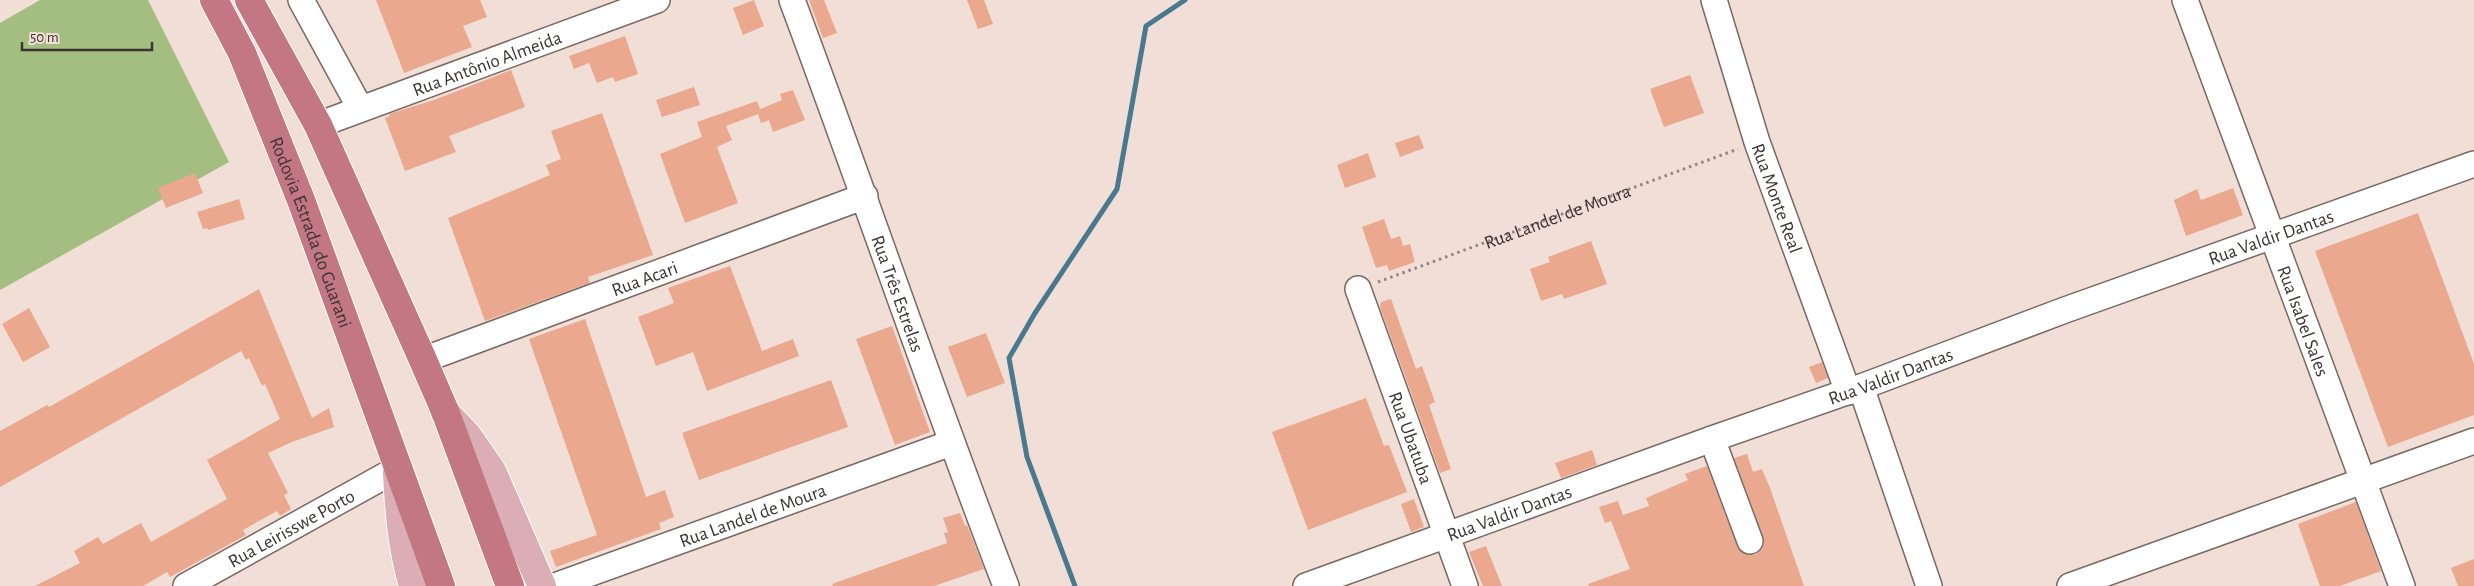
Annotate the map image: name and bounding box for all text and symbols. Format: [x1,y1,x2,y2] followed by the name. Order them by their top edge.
[22,20,152,52] scale bar
[410,28,565,100] street label: Rua Antônio Almeida
[30,30,59,45] text: 50 m
[266,134,354,330] street label: Rodovia Estrada do Guarani
[1747,141,1805,256] street label: Rua Monte Real
[1482,181,1634,253] street label: Rua Landel de Moura
[2206,207,2336,269] street label: Rua Valdir Dantas
[867,233,926,355] street label: Rua Três Estrelas
[609,258,680,300] street label: Rua Acari
[2273,263,2332,379] street label: Rua Isabel Sales
[1826,345,1956,409] street label: Rua Valdir Dantas
[1385,389,1436,487] street label: Rua Ubatuba
[677,481,829,551] street label: Rua Landel de Moura
[1445,483,1575,545] street label: Rua Valdir Dantas
[225,486,358,572] street label: Rua Leirisswe Porto

